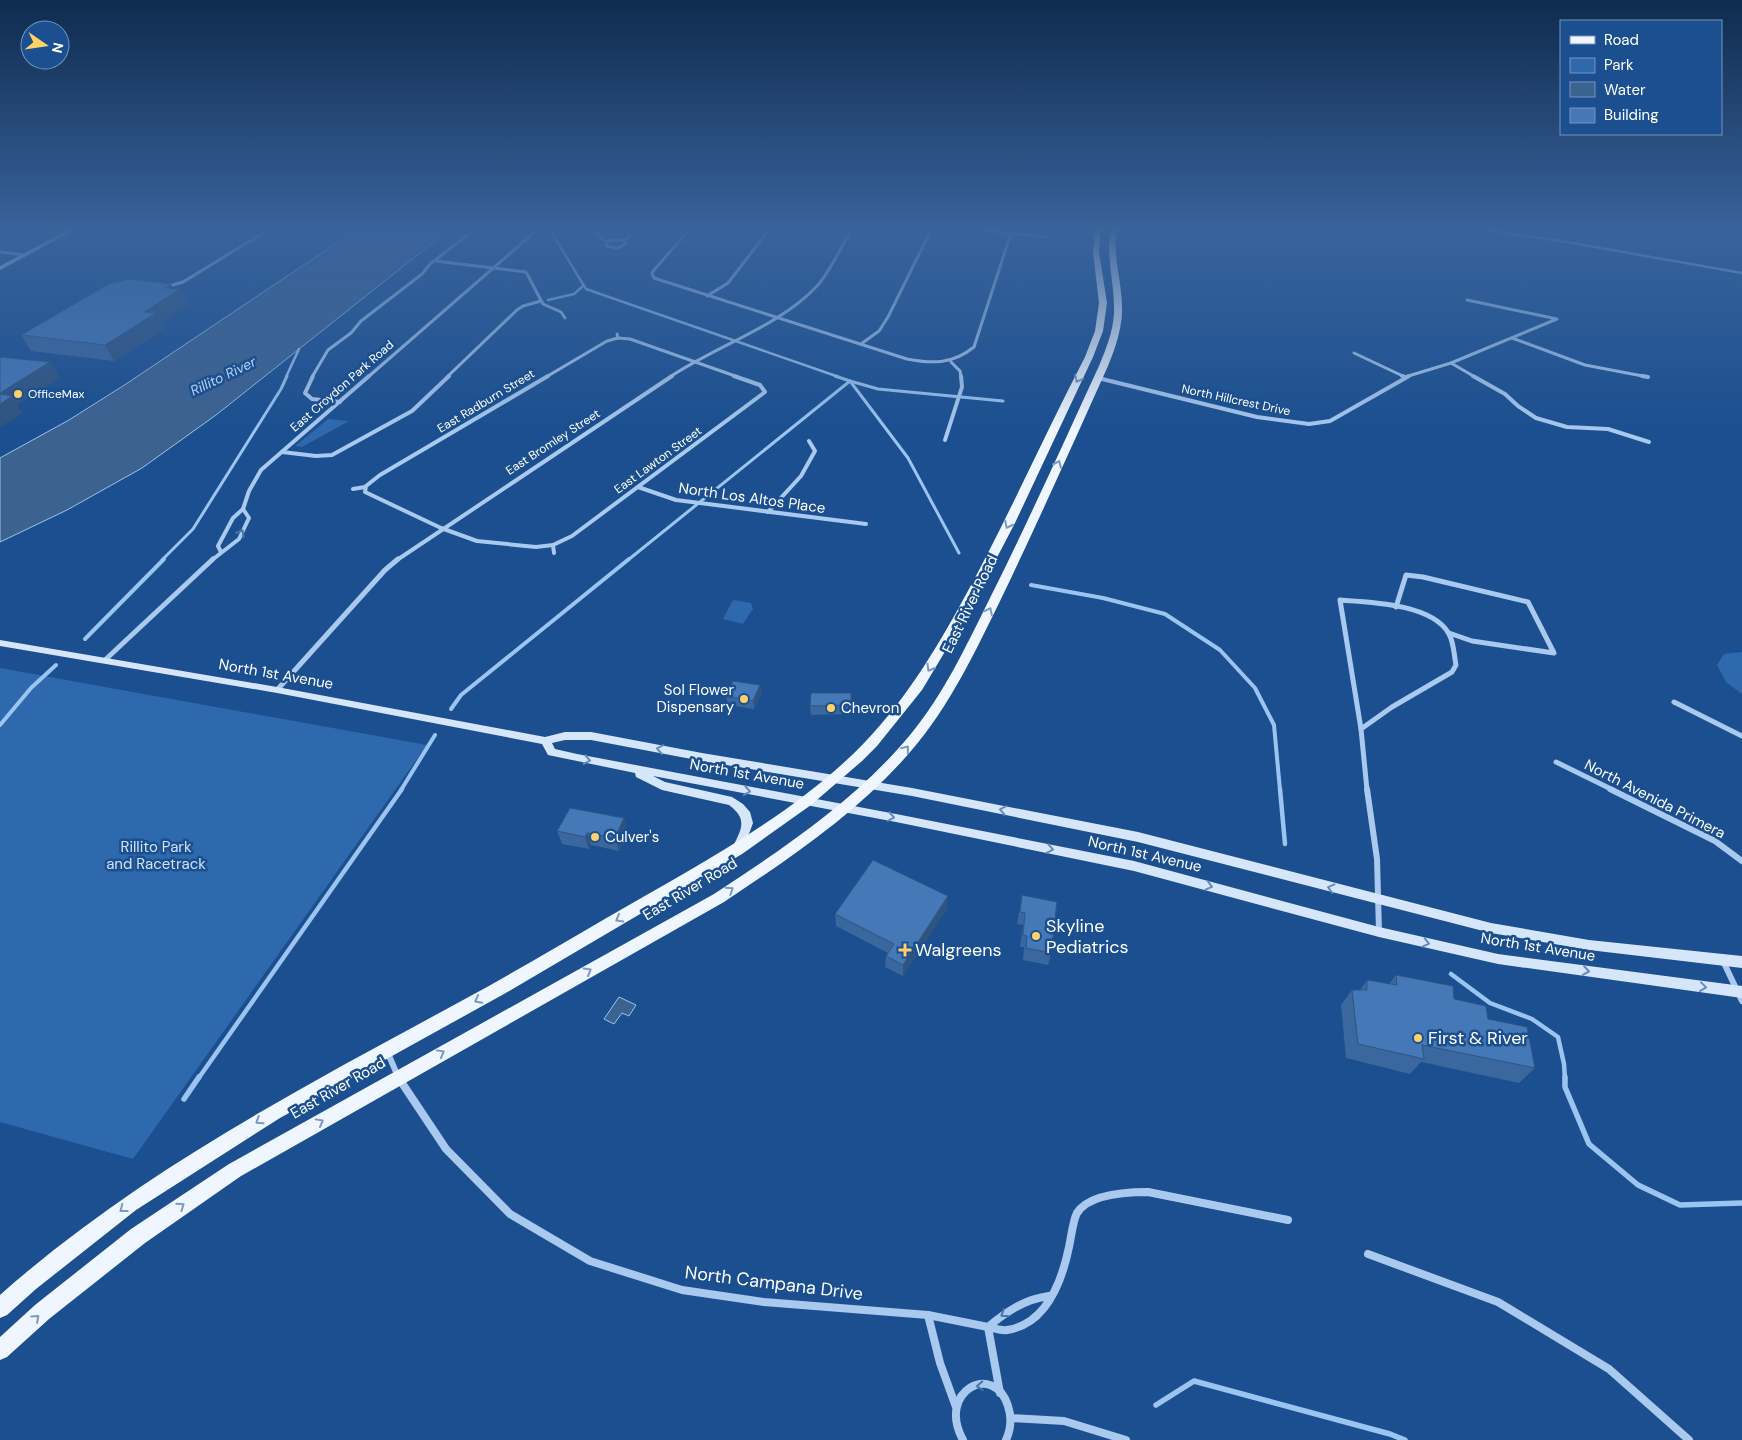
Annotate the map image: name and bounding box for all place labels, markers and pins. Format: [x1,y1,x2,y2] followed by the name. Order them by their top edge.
[28,386,84,402] place label: OfficeMax
[12,388,24,400] marker: OfficeMax
[656,680,735,717] place label: Sol Flower Dispensary
[738,693,750,705] marker: Sol Flower Dispensary
[841,698,899,718] place label: Chevron
[825,702,837,714] marker: Chevron
[605,827,659,847] place label: Culver's
[589,831,601,843] marker: Culver's
[1046,914,1129,959] place label: Skyline Pediatrics
[1030,930,1042,942] marker: Skyline Pediatrics
[915,938,1002,962] place label: Walgreens
[899,944,911,956] marker: Walgreens
[1428,1026,1528,1050] place label: First & River
[1412,1032,1424,1044] marker: First & River

